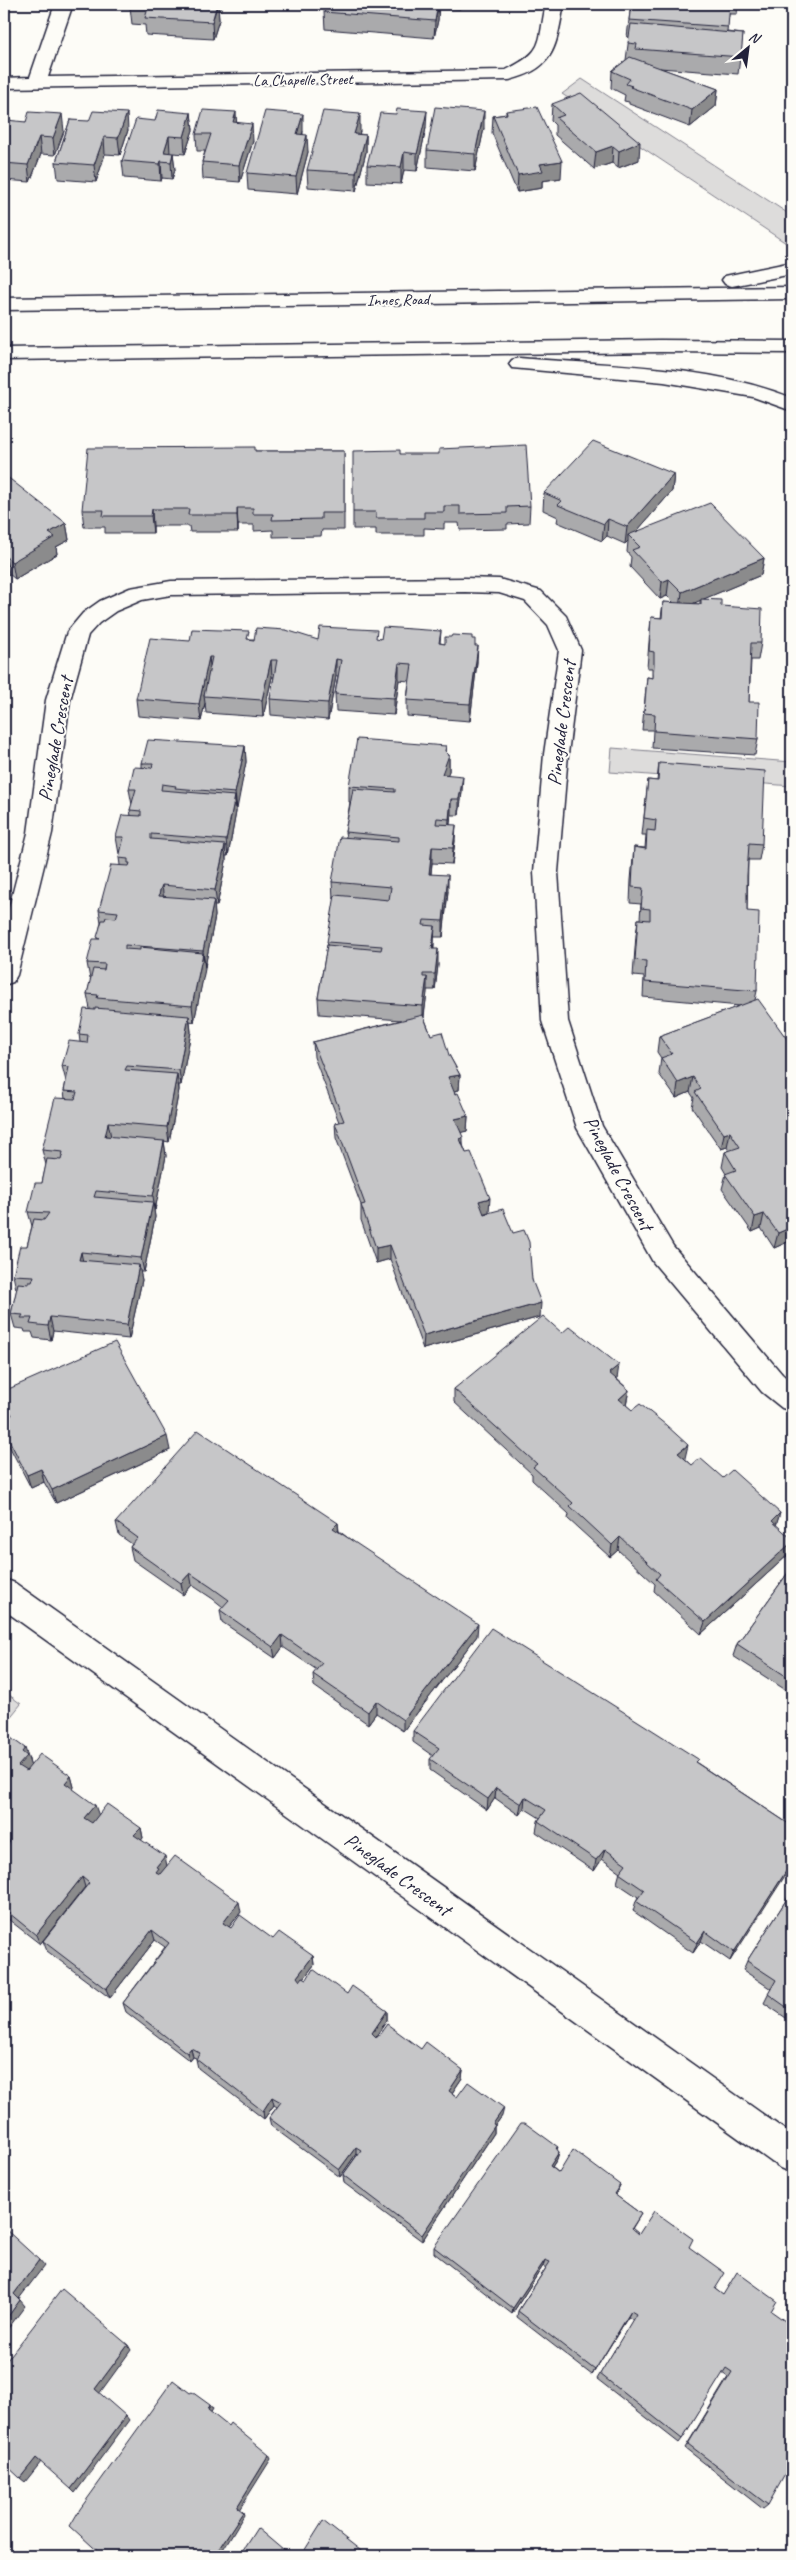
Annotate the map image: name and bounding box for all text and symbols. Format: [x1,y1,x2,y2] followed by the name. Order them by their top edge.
[724,22,774,72] north arrow
[746,28,764,48] text: N
[253,69,355,91] street label: La Chapelle Street
[367,289,432,311] street label: Innes Road
[541,656,582,787] street label: Pineglade Crescent
[32,672,79,803] street label: Pineglade Crescent
[578,1112,661,1238] street label: Pineglade Crescent
[339,1827,459,1923] street label: Pineglade Crescent

